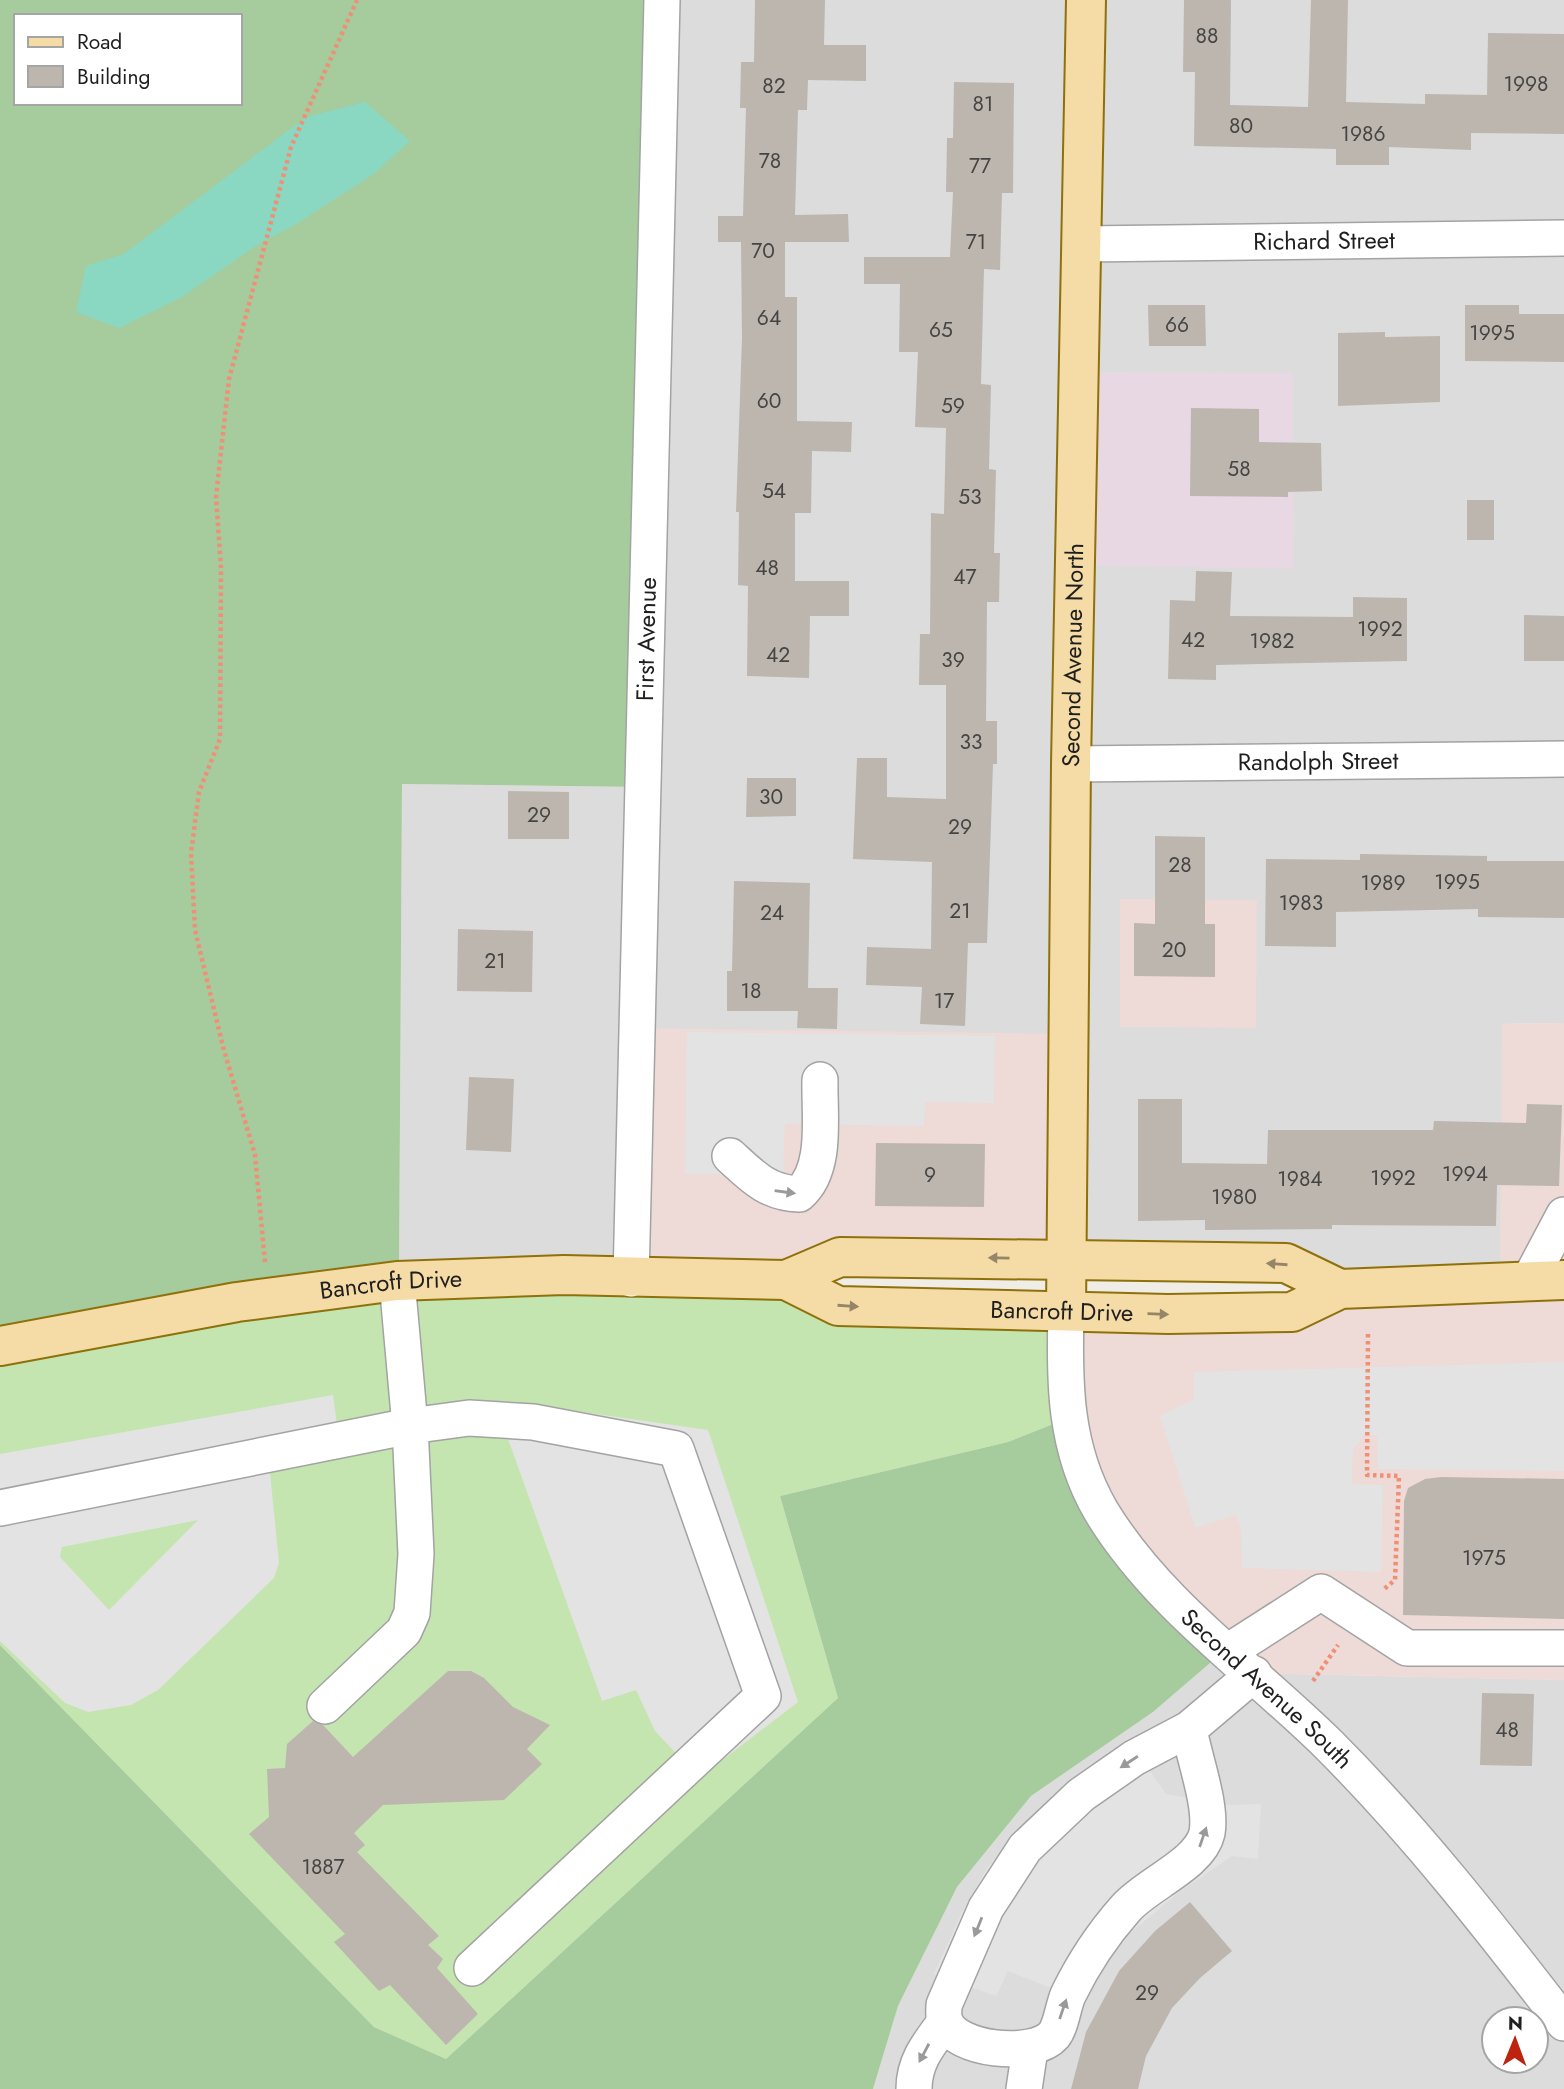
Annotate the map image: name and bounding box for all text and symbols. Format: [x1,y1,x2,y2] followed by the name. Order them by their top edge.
[14,14,242,105] legend
[1196,21,1218,51] house number: 88
[77,27,122,57] text: Road
[77,62,150,92] text: Building
[1503,69,1549,99] house number: 1998
[762,71,786,101] house number: 82
[973,89,993,119] house number: 81
[1229,111,1253,141] house number: 80
[1340,119,1386,149] house number: 1986
[759,146,781,176] house number: 78
[969,151,991,181] house number: 77
[1253,222,1395,259] street label: Richard Street
[966,227,986,257] house number: 71
[751,236,775,266] house number: 70
[757,303,781,333] house number: 64
[1165,310,1189,340] house number: 66
[929,315,953,345] house number: 65
[1469,318,1515,348] house number: 1995
[757,386,781,416] house number: 60
[941,391,965,421] house number: 59
[1227,454,1251,484] house number: 58
[762,476,786,506] house number: 54
[958,482,982,512] house number: 53
[1053,543,1092,767] street label: Second Avenue North
[755,553,779,583] house number: 48
[953,562,977,592] house number: 47
[627,577,665,702] street label: First Avenue
[1357,614,1403,644] house number: 1992
[1181,625,1205,655] house number: 42
[1250,626,1294,656] house number: 1982
[766,640,790,670] house number: 42
[941,645,965,675] house number: 39
[960,727,982,757] house number: 33
[1237,743,1399,779] street label: Randolph Street
[759,782,783,812] house number: 30
[527,800,551,830] house number: 29
[948,812,972,842] house number: 29
[1168,850,1192,880] house number: 28
[1434,867,1480,897] house number: 1995
[1360,868,1406,898] house number: 1989
[1279,888,1323,918] house number: 1983
[949,896,971,926] house number: 21
[760,898,784,928] house number: 24
[1162,935,1186,965] house number: 20
[484,946,506,976] house number: 21
[741,976,761,1006] house number: 18
[934,986,954,1016] house number: 17
[1442,1159,1488,1189] house number: 1994
[924,1160,936,1190] house number: 9
[1370,1163,1416,1193] house number: 1992
[1277,1164,1323,1194] house number: 1984
[1211,1182,1257,1212] house number: 1980
[774,1187,796,1198] one-way arrow
[988,1252,1010,1264] one-way arrow
[1266,1258,1288,1269] one-way arrow
[317,1261,463,1308] street label: Bancroft Drive
[990,1292,1134,1330] street label: Bancroft Drive
[837,1301,859,1312] one-way arrow
[1148,1308,1170,1319] one-way arrow
[1462,1543,1506,1573] house number: 1975
[1173,1600,1361,1777] street label: Second Avenue South
[1495,1715,1519,1745] house number: 48
[1119,1755,1139,1768] one-way arrow
[1198,1826,1209,1847] one-way arrow
[301,1852,345,1882] house number: 1887
[972,1916,983,1937] one-way arrow
[1135,1978,1159,2008] house number: 29
[1058,1998,1069,2019] one-way arrow
[1480,2005,1550,2075] north arrow
[1508,2010,1523,2037] text: N
[918,2044,930,2064] one-way arrow

